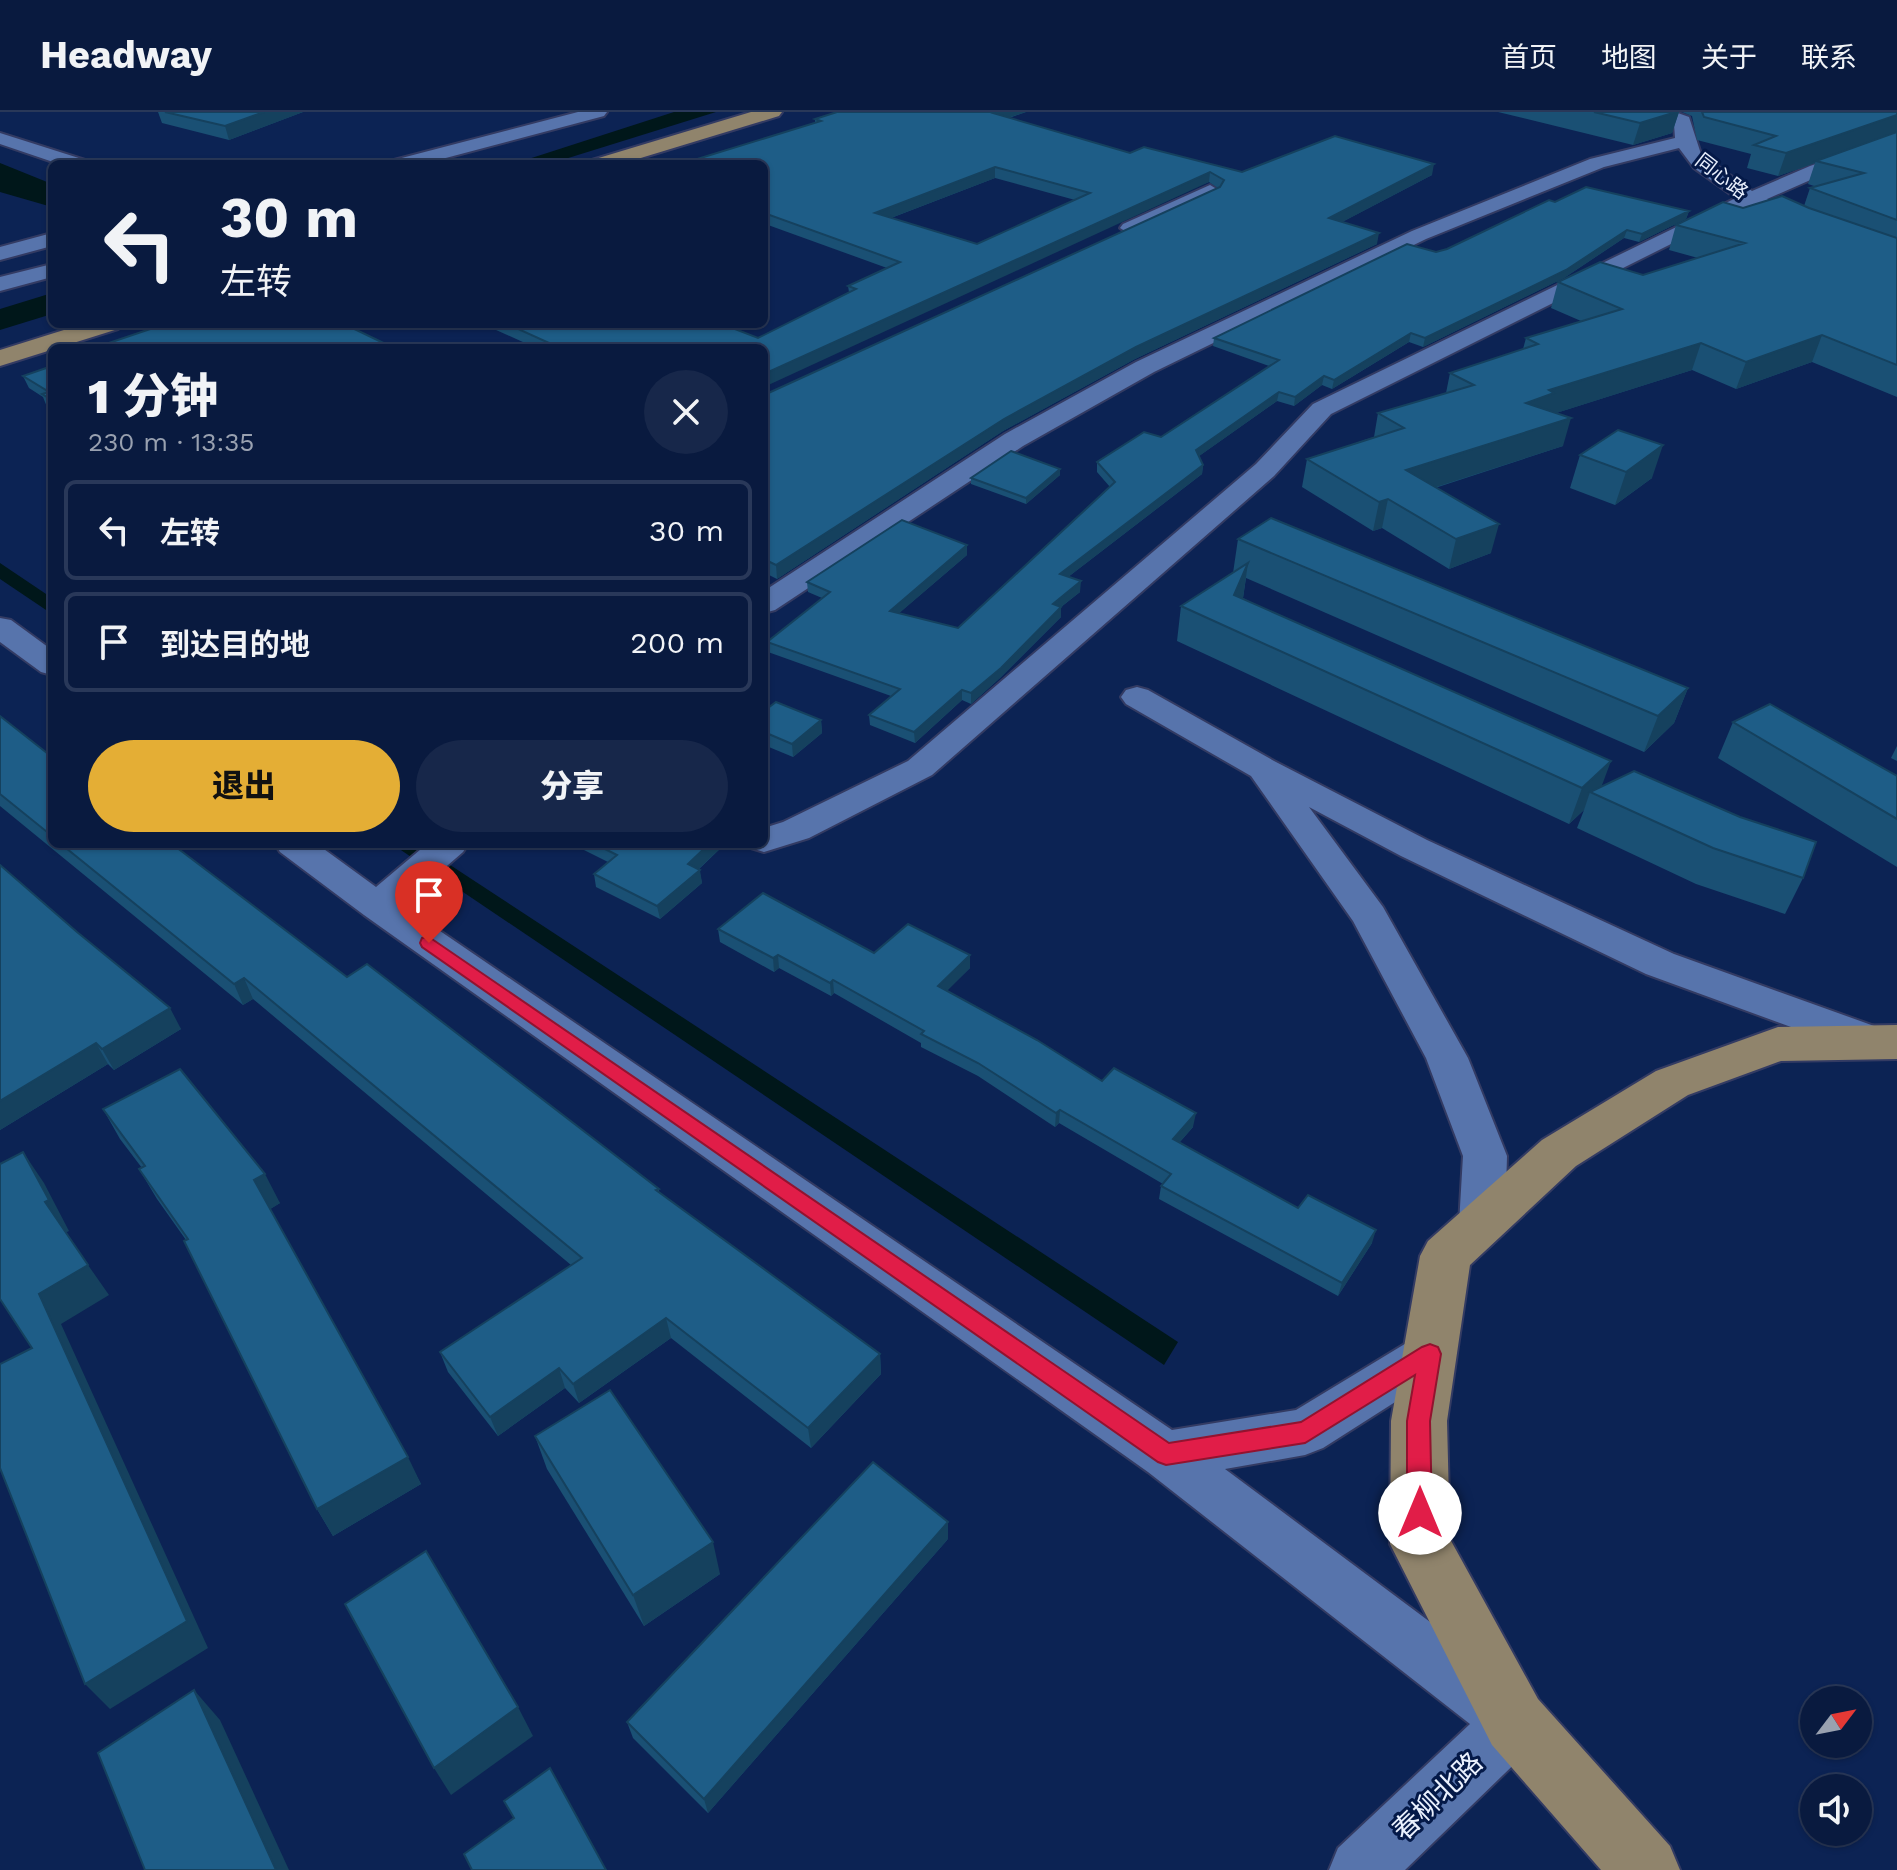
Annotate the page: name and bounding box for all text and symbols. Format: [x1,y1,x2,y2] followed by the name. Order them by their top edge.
[40,33,212,77] text: Headway
[1501,41,1557,74] text: 首页
[1601,41,1657,74] text: 地图
[1701,41,1757,74] text: 关于
[1801,41,1857,74] text: 联系
[1691,148,1753,204] street label: 同心路
[220,185,358,251] text: 30 m
[88,192,192,296] icon: left
[220,261,292,303] text: 左转
[88,368,218,425] text: 1 分钟
[644,370,728,454] button: close
[88,427,255,457] text: 230 m · 13:35
[92,508,136,552] icon: left
[649,513,724,548] text: 30 m
[160,515,220,550] text: 左转
[92,620,136,664] icon: arrive
[630,625,724,660] text: 200 m
[160,627,310,662] text: 到达目的地
[88,740,400,832] button: 退出
[416,740,728,832] button: 分享
[395,861,463,943] pin
[407,873,451,917] icon: arrive
[1378,1471,1462,1555] position arrow
[1800,1686,1872,1758] north arrow
[1800,1686,1872,1846] map controls
[1386,1746,1489,1847] street label: 春柳北路
[1800,1774,1872,1846] button: sound

